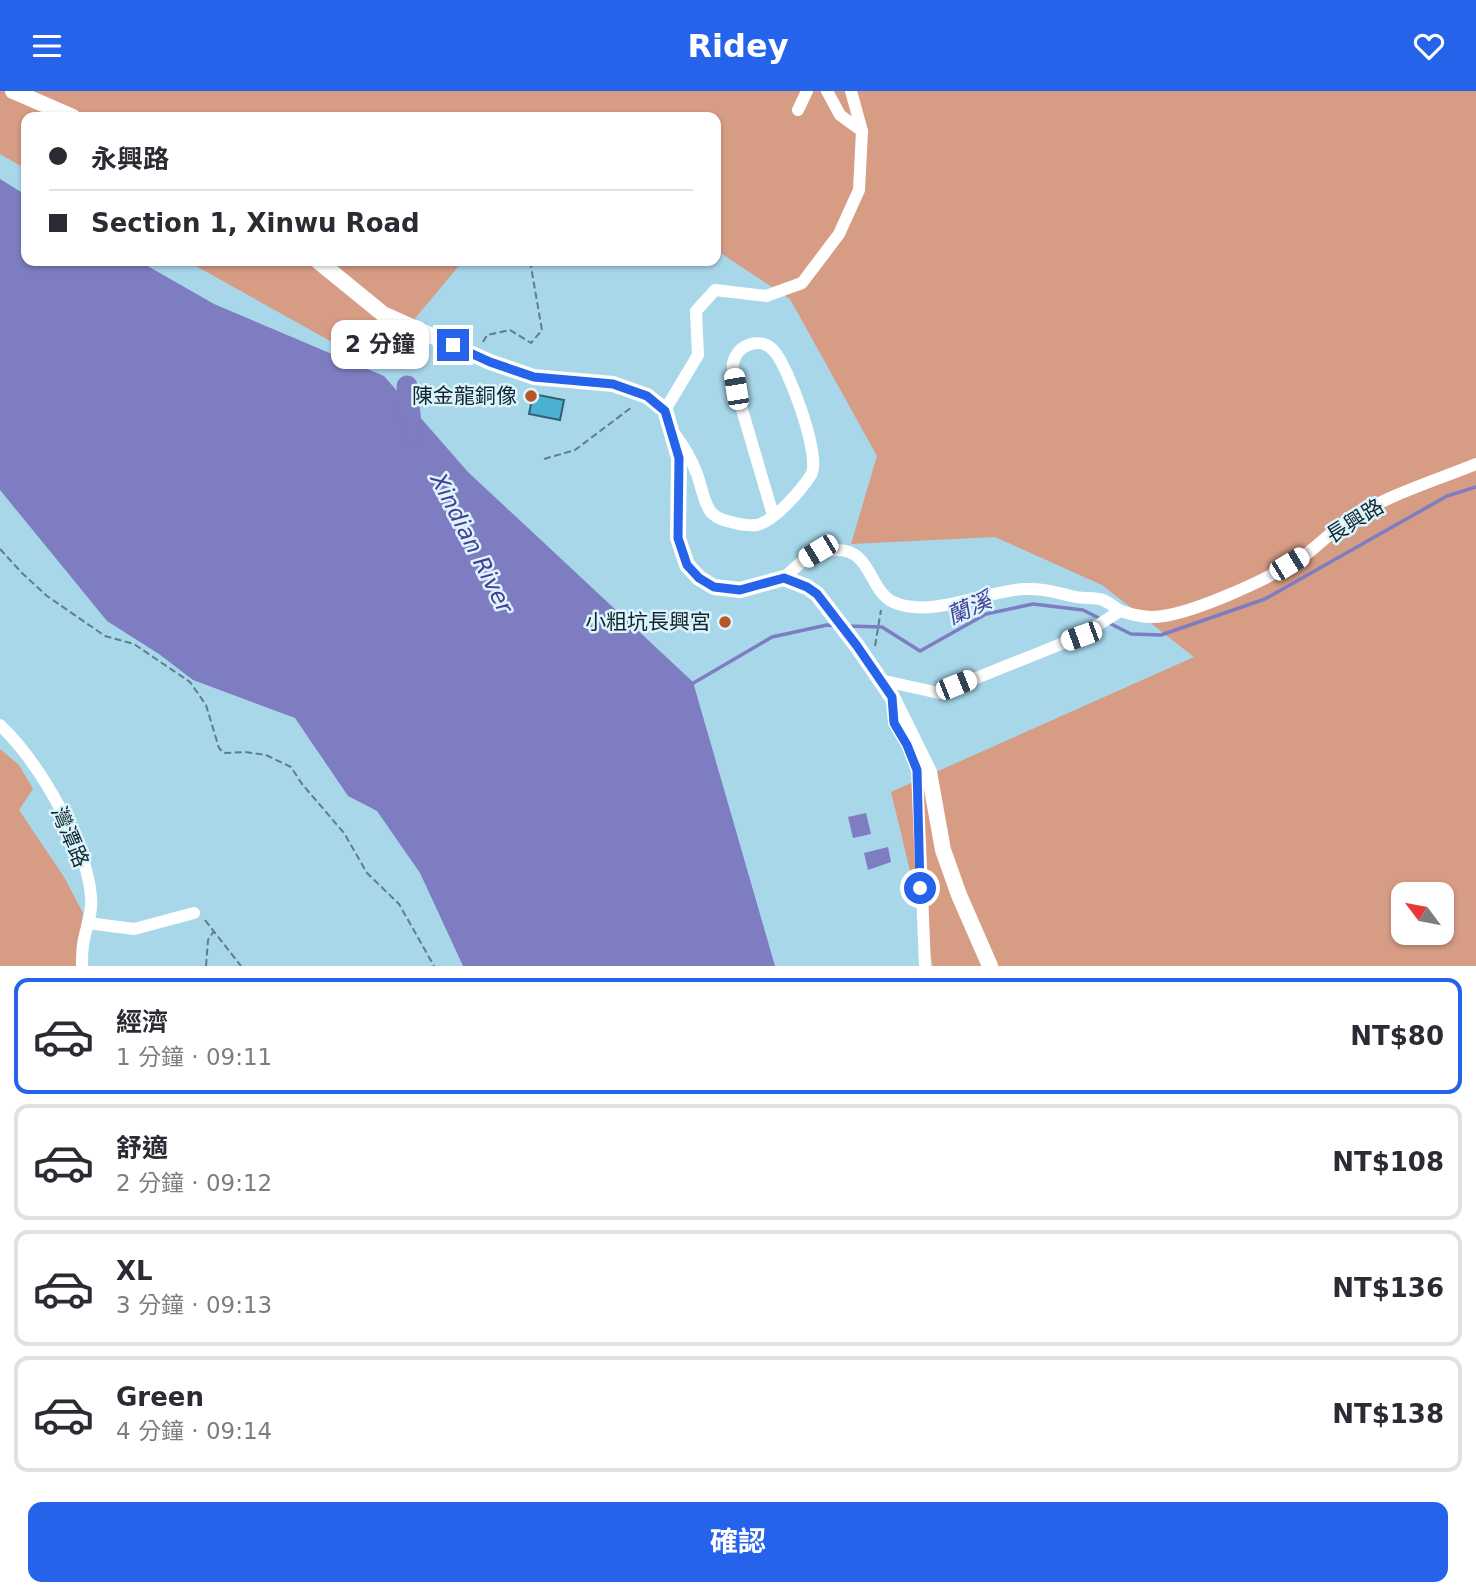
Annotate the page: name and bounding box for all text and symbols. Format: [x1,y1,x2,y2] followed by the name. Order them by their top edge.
[28,27,66,65] icon: menu
[687,27,789,65] text: Ridey
[1410,27,1448,65] icon: heart
[91,144,169,174] text: 永興路
[91,208,420,238] text: Section 1, Xinwu Road
[330,321,428,369] callout: 2 分鐘
[437,329,469,361] route end
[345,331,415,357] text: 2 分鐘
[723,367,750,411] car
[412,384,517,408] place label: 陳金龍銅像
[523,388,539,404] marker: 陳金龍銅像
[425,468,519,619] water label: Xindian River
[1322,494,1388,548] street label: 長興路
[795,531,842,571] car
[1266,544,1313,584] car
[943,586,998,629] water label: 蘭溪
[585,610,711,634] place label: 小粗坑長興宮
[717,614,733,630] marker: 小粗坑長興宮
[1058,619,1105,653] car
[933,667,980,703] car
[47,803,93,871] street label: 灣潭路
[904,872,936,904] route start
[1391,882,1454,945] north arrow
[1391,882,1454,945] map controls
[32,1005,95,1068] icon: car
[116,1007,168,1037] text: 經濟
[1350,1021,1444,1051] text: NT$80
[116,1044,272,1070] text: 1 分鐘 · 09:11
[32,1131,95,1194] icon: car
[116,1133,168,1163] text: 舒適
[1332,1147,1444,1177] text: NT$108
[116,1170,272,1196] text: 2 分鐘 · 09:12
[116,1256,153,1286] text: XL
[32,1257,95,1320] icon: car
[1332,1273,1444,1303] text: NT$136
[116,1292,272,1318] text: 3 分鐘 · 09:13
[116,1382,204,1412] text: Green
[32,1383,95,1446] icon: car
[1332,1399,1444,1429] text: NT$138
[116,1418,272,1444] text: 4 分鐘 · 09:14
[28,1502,1448,1582] button: 確認

